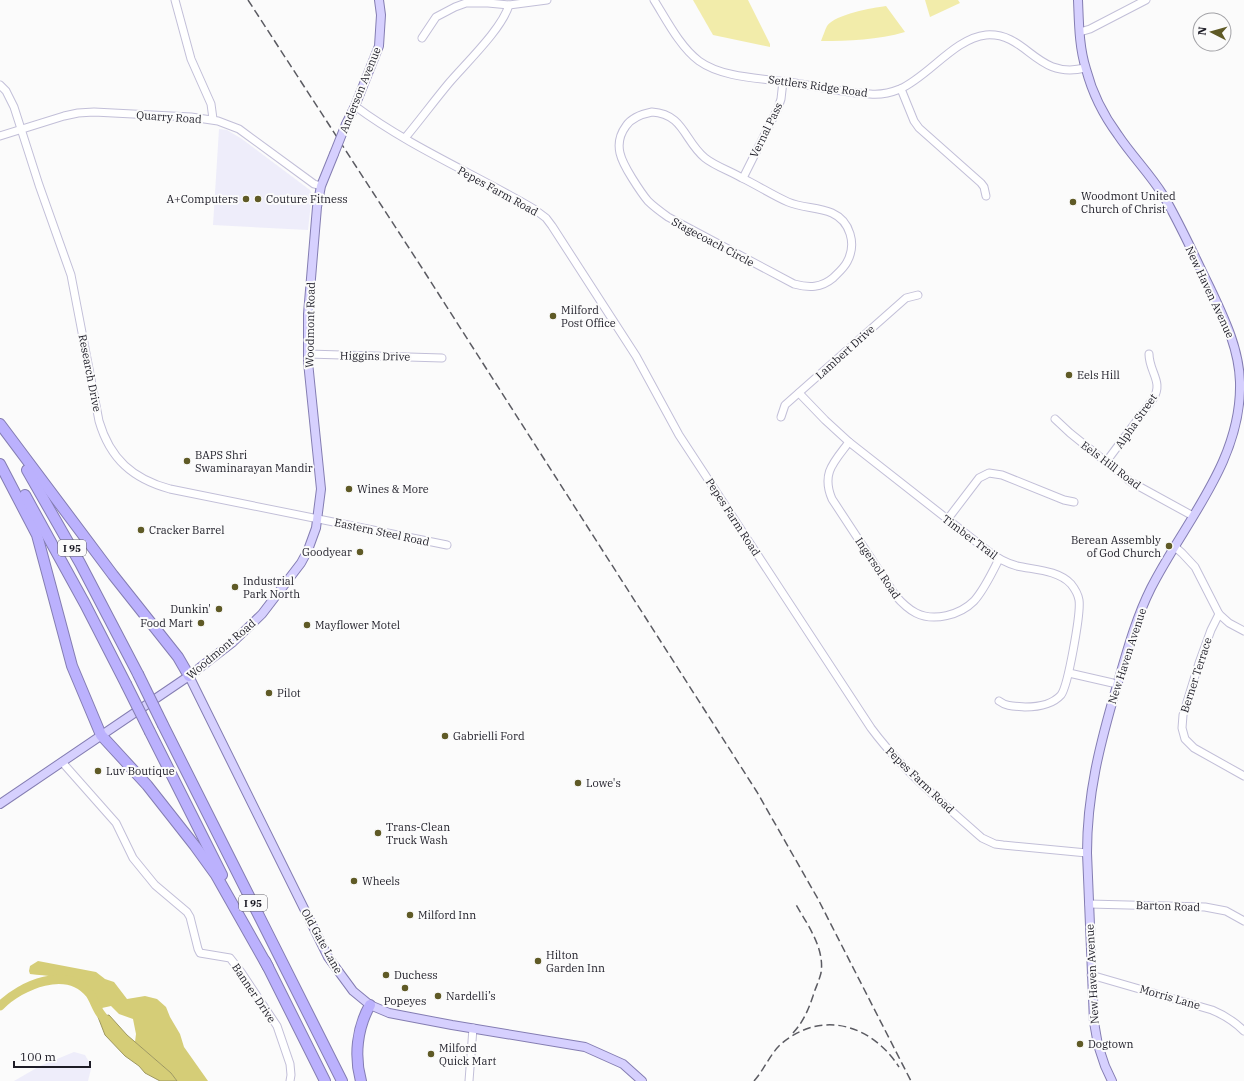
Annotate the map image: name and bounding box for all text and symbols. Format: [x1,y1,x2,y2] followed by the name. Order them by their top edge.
[1192,12,1232,52] north arrow
[1195,26,1210,36] text: N
[336,45,384,135] street label: Anderson Avenue
[767,72,869,100] street label: Settlers Ridge Road
[747,100,785,160] street label: Vernal Pass
[136,108,202,126] street label: Quarry Road
[455,163,541,219] street label: Pepes Farm Road
[1081,189,1176,216] place label: Woodmont United Church of Christ
[167,192,238,206] place label: A+Computers
[266,192,348,206] place label: Couture Fitness
[241,194,251,204] marker: A+Computers
[253,194,263,204] marker: Couture Fitness
[1068,197,1078,207] marker: Woodmont United Church of Christ
[669,214,757,270] street label: Stagecoach Circle
[1183,244,1237,340] street label: New Haven Avenue
[302,282,318,368] street label: Woodmont Road
[561,303,616,330] place label: Milford Post Office
[548,311,558,321] marker: Milford Post Office
[813,322,878,382] street label: Lambert Drive
[76,333,104,413] street label: Research Drive
[340,348,410,364] street label: Higgins Drive
[1077,368,1120,382] place label: Eels Hill
[1064,370,1074,380] marker: Eels Hill
[1112,391,1160,451] street label: Alpha Street
[1078,438,1144,492] street label: Eels Hill Road
[195,448,313,475] place label: BAPS Shri Swaminarayan Mandir
[182,456,192,466] marker: BAPS Shri Swaminarayan Mandir
[703,476,763,559] street label: Pepes Farm Road
[357,482,429,496] place label: Wines & More
[344,484,354,494] marker: Wines & More
[940,512,1000,562] street label: Timber Trail
[333,515,431,549] street label: Eastern Steel Road
[149,523,224,537] place label: Cracker Barrel
[136,525,146,535] marker: Cracker Barrel
[1071,533,1161,560] place label: Berean Assembly of God Church
[852,535,904,602] street label: Ingersol Road
[58,540,86,556] road number: I 95
[1164,541,1174,551] marker: Berean Assembly of God Church
[302,545,352,559] place label: Goodyear
[355,547,365,557] marker: Goodyear
[243,574,300,601] place label: Industrial Park North
[230,582,240,592] marker: Industrial Park North
[170,602,211,616] place label: Dunkin'
[214,604,224,614] marker: Dunkin'
[1105,606,1149,706] street label: New Haven Avenue
[140,616,193,630] place label: Food Mart
[184,616,259,682] street label: Woodmont Road
[196,618,206,628] marker: Food Mart
[315,618,400,632] place label: Mayflower Motel
[302,620,312,630] marker: Mayflower Motel
[1177,636,1215,714] street label: Berner Terrace
[277,686,301,700] place label: Pilot
[264,688,274,698] marker: Pilot
[453,729,525,743] place label: Gabrielli Ford
[440,731,450,741] marker: Gabrielli Ford
[883,744,957,816] street label: Pepes Farm Road
[106,764,175,778] place label: Luv Boutique
[93,766,103,776] marker: Luv Boutique
[586,776,621,790] place label: Lowe's
[573,778,583,788] marker: Lowe's
[386,820,450,847] place label: Trans-Clean Truck Wash
[373,828,383,838] marker: Trans-Clean Truck Wash
[362,874,400,888] place label: Wheels
[349,876,359,886] marker: Wheels
[239,895,267,911] road number: I 95
[1136,898,1201,914] street label: Barton Road
[298,906,346,976] street label: Old Gate Lane
[418,908,476,922] place label: Milford Inn
[405,910,415,920] marker: Milford Inn
[1082,924,1102,1024] street label: New Haven Avenue
[546,948,605,975] place label: Hilton Garden Inn
[533,956,543,966] marker: Hilton Garden Inn
[229,961,279,1025] street label: Banner Drive
[394,968,438,982] place label: Duchess
[381,970,391,980] marker: Duchess
[1138,982,1202,1012] street label: Morris Lane
[400,983,410,993] marker: Popeyes
[446,989,496,1003] place label: Nardelli’s
[433,991,443,1001] marker: Nardelli’s
[384,994,426,1008] place label: Popeyes
[1088,1037,1134,1051] place label: Dogtown
[1075,1039,1085,1049] marker: Dogtown
[439,1041,496,1068] place label: Milford Quick Mart
[14,1043,90,1069] scale bar
[20,1049,56,1064] text: 100 m
[426,1049,436,1059] marker: Milford Quick Mart

